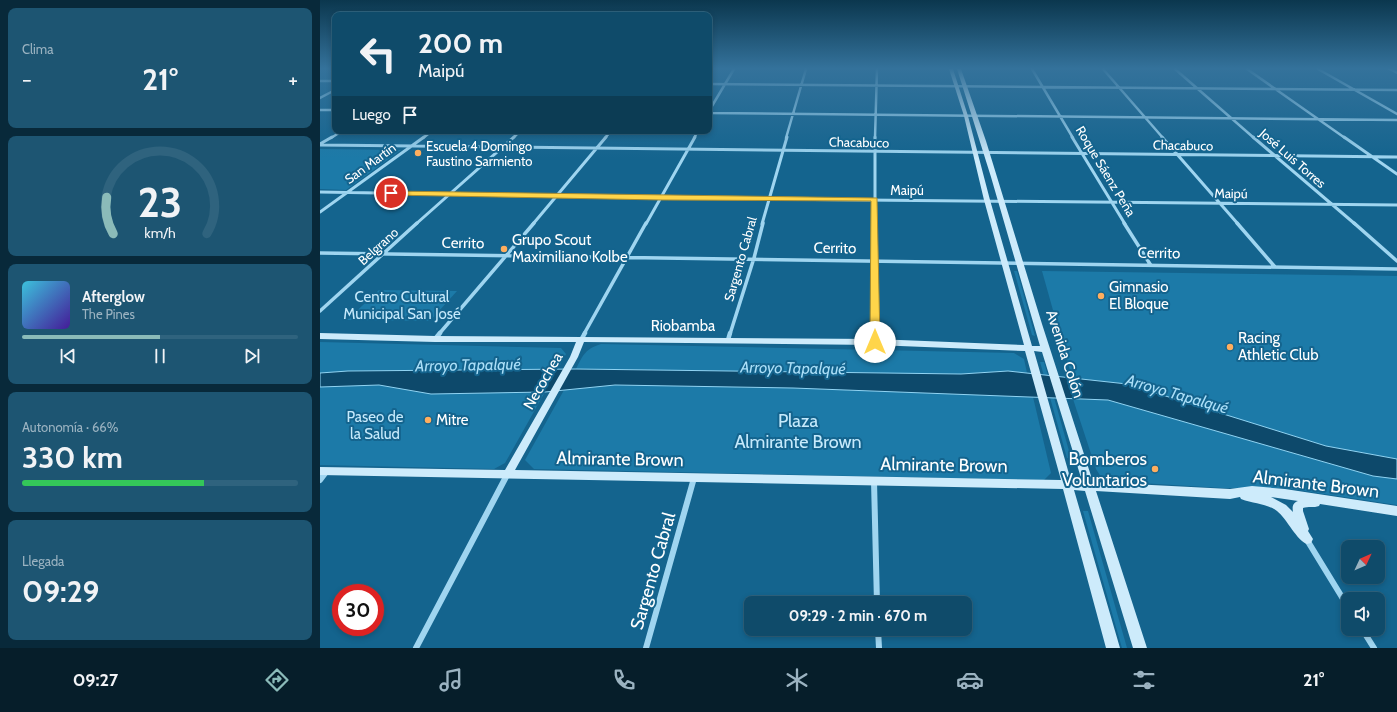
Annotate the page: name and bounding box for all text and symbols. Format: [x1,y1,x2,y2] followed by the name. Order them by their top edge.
[418,26,503,60] text: 200 m
[352,28,404,80] icon: left
[22,41,53,57] text: Clima
[418,60,464,82] text: Maipú
[142,61,178,98] text: 21°
[22,66,32,93] text: −
[288,66,298,93] text: +
[399,104,421,126] icon: arrive
[352,106,391,124] text: Luego
[1073,123,1140,220] street label: Roque Sáenz Peña
[1256,124,1330,192] street label: José Luis Torres
[829,133,889,151] street label: Chacabuco
[1153,136,1213,154] street label: Chacabuco
[426,138,532,169] place label: Escuela 4 Domingo Faustino Sarmiento
[341,139,399,187] street label: San Martín
[413,148,423,158] marker: Escuela 4 Domingo Faustino Sarmiento
[374,176,408,210] pin
[138,177,182,227] text: 23
[380,182,402,204] icon: arrive
[890,182,924,198] street label: Maipú
[1214,185,1248,201] street label: Maipú
[720,215,760,303] street label: Sargento Cabral
[144,224,176,242] text: km/h
[355,224,401,268] street label: Belgrano
[512,231,628,266] place label: Grupo Scout Maximiliano Kolbe
[442,234,484,252] street label: Cerrito
[814,239,856,257] street label: Cerrito
[499,244,509,254] marker: Grupo Scout Maximiliano Kolbe
[1138,244,1180,262] street label: Cerrito
[1109,278,1169,313] place label: Gimnasio El Bloque
[82,288,145,306] text: Afterglow
[343,288,461,323] park label: Centro Cultural Municipal San José
[1096,291,1106,301] marker: Gimnasio El Bloque
[82,306,135,322] text: The Pines
[1042,308,1088,400] street label: Avenida Colón
[651,317,716,335] street label: Riobamba
[854,321,896,363] position arrow
[1238,329,1319,364] place label: Racing Athletic Club
[1225,342,1235,352] marker: Racing Athletic Club
[57,345,79,367] icon: previous
[149,345,171,367] icon: pause
[241,345,263,367] icon: next
[520,349,567,413] street label: Necochea
[414,355,521,375] water label: Arroyo Tapalqué
[739,358,846,378] water label: Arroyo Tapalqué
[1123,370,1230,418] water label: Arroyo Tapalqué
[346,408,404,443] park label: Paseo de la Salud
[734,410,862,453] park label: Plaza Almirante Brown
[436,411,469,429] place label: Mitre
[423,415,433,425] marker: Mitre
[22,419,118,435] text: Autonomía · 66%
[22,439,123,476] text: 330 km
[556,447,684,471] street label: Almirante Brown
[1062,448,1147,491] place label: Bomberos Voluntarios
[880,453,1008,477] street label: Almirante Brown
[1150,464,1160,474] marker: Bomberos Voluntarios
[1252,465,1380,503] street label: Almirante Brown
[626,509,680,632] street label: Sargento Cabral
[1341,540,1385,584] north arrow
[1341,540,1385,636] map controls
[22,553,64,569] text: Llegada
[22,573,99,610] text: 09:29
[332,584,384,636] speed limit sign: 30
[1341,592,1385,636] button: sound
[789,607,927,625] text: 09:29 · 2 min · 670 m
[263,666,291,694] icon: directions
[437,666,465,694] icon: music
[610,666,638,694] icon: phone
[783,666,811,694] icon: climate
[956,666,984,694] icon: car
[1130,666,1158,694] icon: filters
[73,669,118,691] text: 09:27
[1303,669,1324,691] text: 21°

